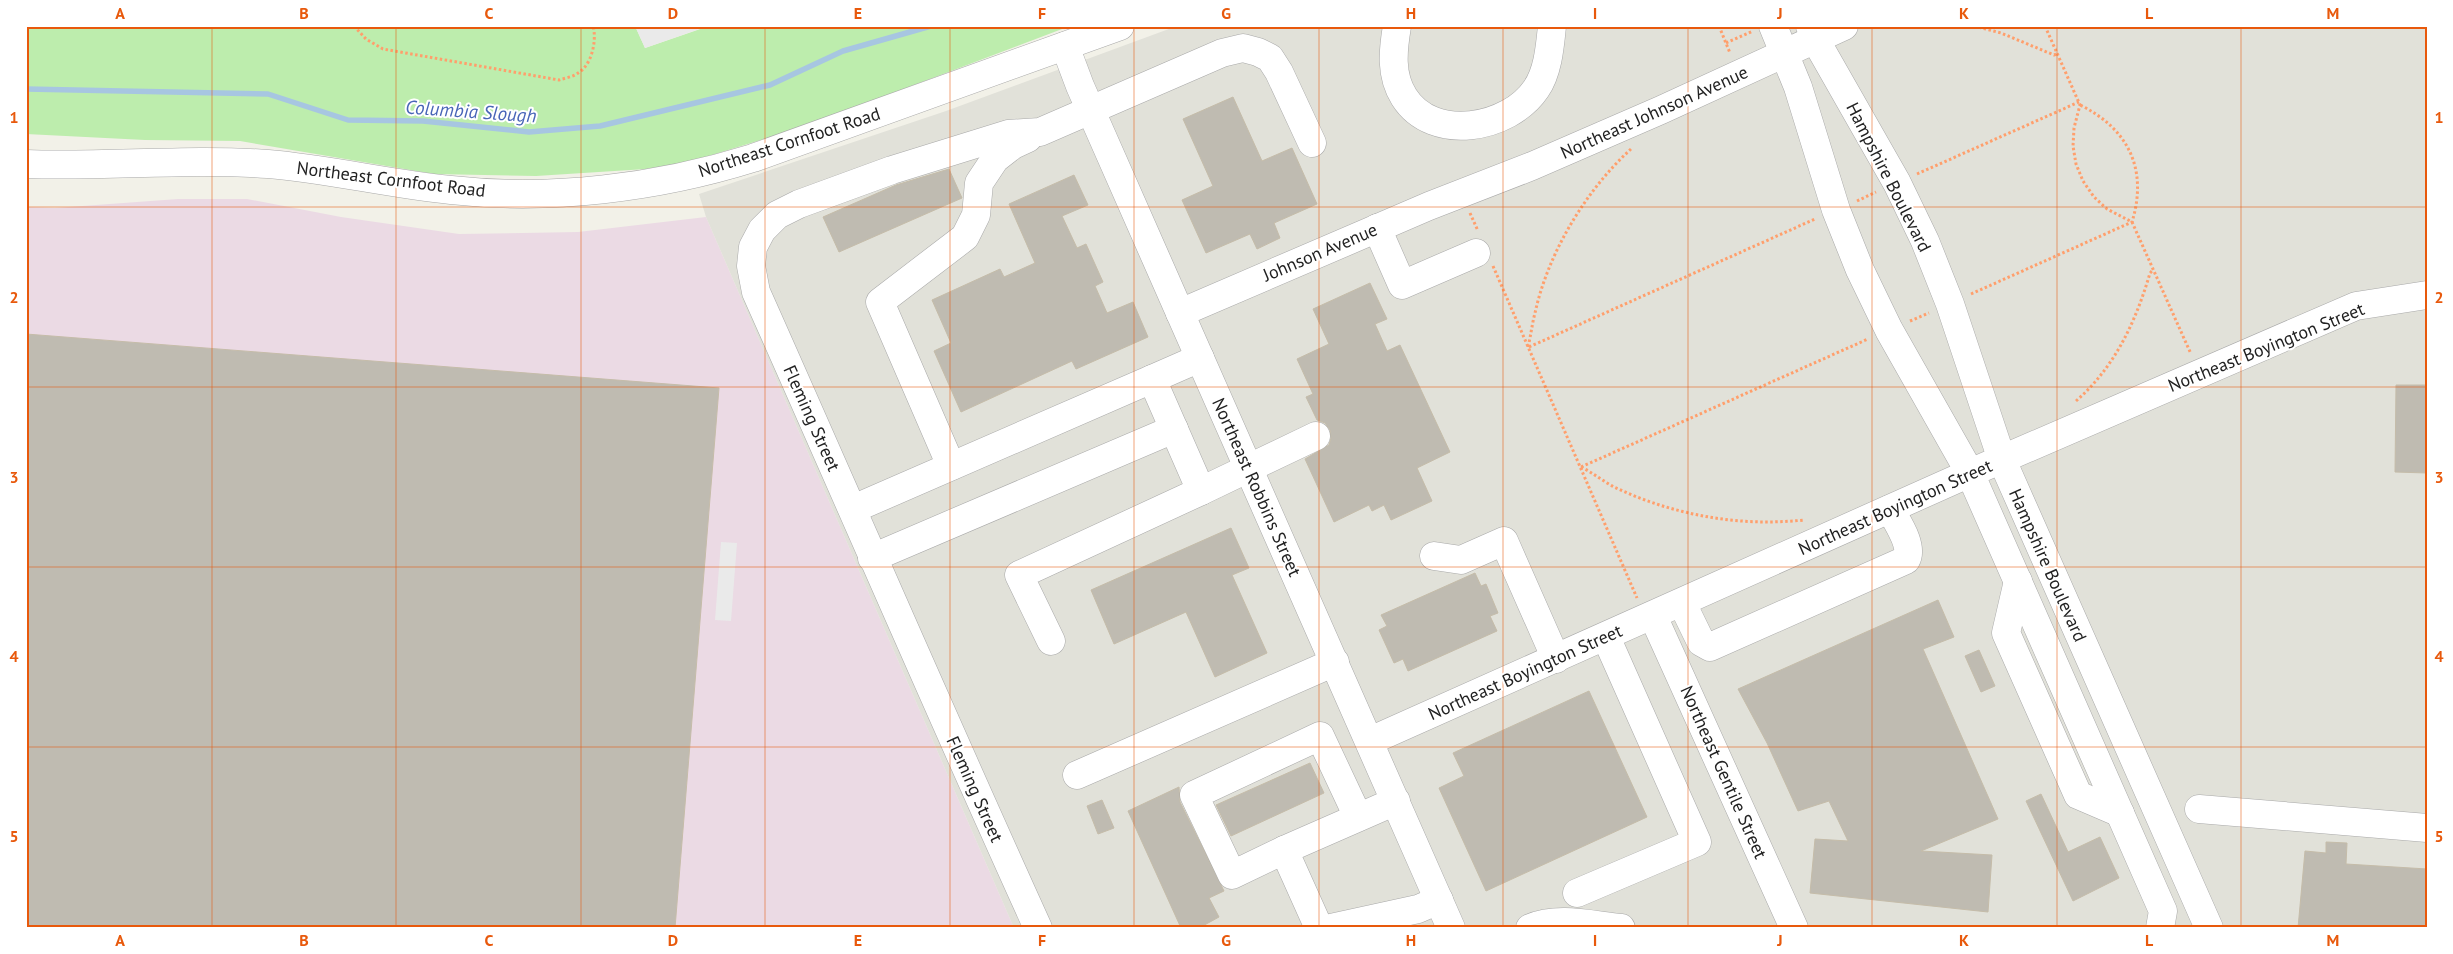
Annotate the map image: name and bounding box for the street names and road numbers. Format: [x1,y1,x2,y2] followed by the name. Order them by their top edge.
[1557,60,1751,164] street label: Northeast Johnson Avenue
[1841,98,1937,256] street label: Hampshire Boulevard
[695,102,883,182] street label: Northeast Cornfoot Road
[295,156,487,202] street label: Northeast Cornfoot Road
[1258,218,1381,287] street label: Johnson Avenue
[2164,297,2368,397] street label: Northeast Boyington Street
[778,362,846,474] street label: Fleming Street
[1207,394,1307,580] street label: Northeast Robbins Street
[1795,454,1995,560] street label: Northeast Boyington Street
[2004,485,2092,645] street label: Hampshire Boulevard
[1425,619,1625,725] street label: Northeast Boyington Street
[1675,682,1773,862] street label: Northeast Gentile Street
[941,733,1009,845] street label: Fleming Street

